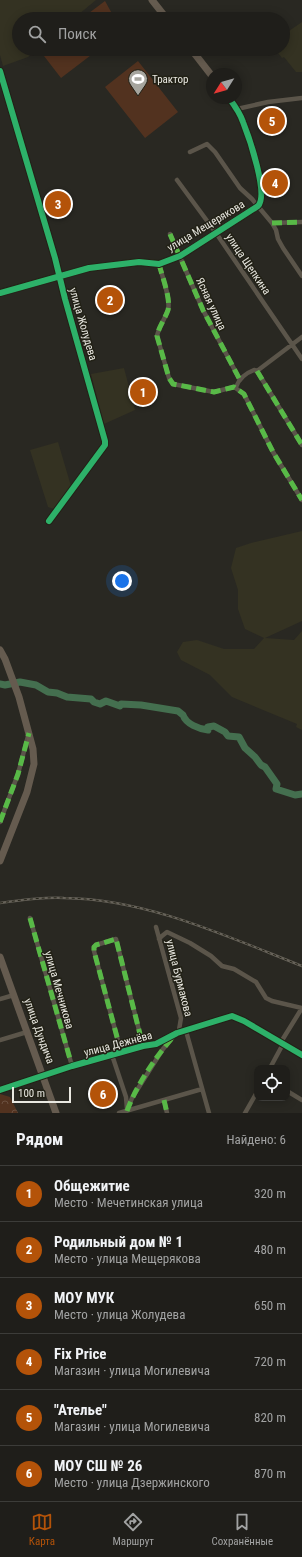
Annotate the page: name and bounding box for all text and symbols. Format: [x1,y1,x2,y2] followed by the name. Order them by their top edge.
[12,12,290,56] search box
[26,23,48,45] icon: search
[58,25,97,43] text: Поиск
[127,68,149,96] sports icon: Трактор
[206,68,242,104] north arrow
[152,73,189,86] place label: Трактор
[259,106,285,136] pin: 5
[262,168,288,198] pin: 4
[45,189,71,219] pin: 3
[165,198,247,254] street label: улица Мещерякова
[223,231,273,297] street label: улица Щепкина
[193,276,229,332] street label: Ясная улица
[97,285,123,315] pin: 2
[66,286,100,362] street label: улица Жолудева
[130,377,156,407] pin: 1
[112,571,132,591] your location
[163,938,195,1018] street label: улица Бурмакова
[42,949,76,1031] street label: улица Мечникова
[21,997,57,1065] street label: улица Дундича
[82,1029,154,1059] street label: улица Дежнёва
[254,1065,290,1101] map controls
[254,1065,290,1101] button: locate
[90,1079,116,1109] pin: 6
[12,1085,71,1104] scale bar
[18,1087,45,1100] text: 100 m
[16,1129,63,1149] text: Рядом
[226,1132,286,1147] text: Найдено: 6
[54,1177,130,1195] text: Общежитие
[26,1186,32,1201] text: 1
[254,1186,286,1201] text: 320 m
[54,1195,203,1210] text: Место · Мечетинская улица
[54,1233,183,1251] text: Родильный дом № 1
[26,1242,32,1257] text: 2
[254,1242,286,1257] text: 480 m
[54,1251,201,1266] text: Место · улица Мещерякова
[54,1289,114,1307] text: МОУ МУК
[26,1298,32,1313] text: 3
[254,1298,286,1313] text: 650 m
[54,1307,185,1322] text: Место · улица Жолудева
[54,1345,107,1363] text: Fix Price
[26,1354,32,1369] text: 4
[254,1354,286,1369] text: 720 m
[54,1363,210,1378] text: Магазин · улица Могилевича
[54,1401,107,1419] text: "Ателье"
[26,1410,32,1425] text: 5
[254,1410,286,1425] text: 820 m
[54,1419,210,1434] text: Магазин · улица Могилевича
[54,1457,142,1475] text: МОУ СШ № 26
[26,1466,32,1481] text: 6
[254,1466,286,1481] text: 870 m
[54,1475,210,1490] text: Место · улица Дзержинского
[29,1511,55,1548] tab: Карта
[113,1511,154,1548] tab: Маршрут
[211,1511,273,1548] tab: Сохранённые

